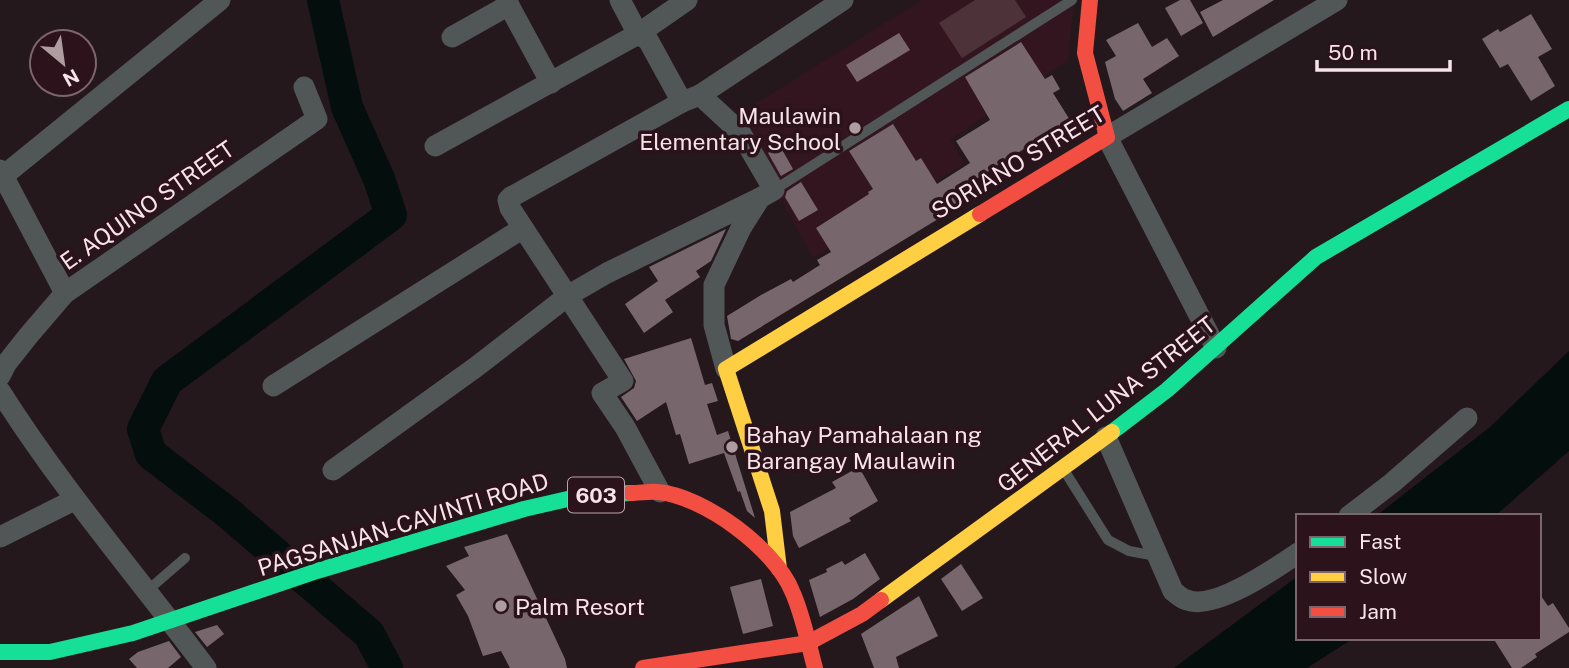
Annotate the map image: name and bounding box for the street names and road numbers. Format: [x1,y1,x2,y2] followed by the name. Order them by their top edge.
[927,99,1110,224] street label: SORIANO STREET
[55,135,239,275] street label: E. AQUINO STREET
[992,310,1221,497] street label: GENERAL LUNA STREET
[254,467,552,581] street label: PAGSANJAN-CAVINTI ROAD
[568,477,624,512] road number: 603

